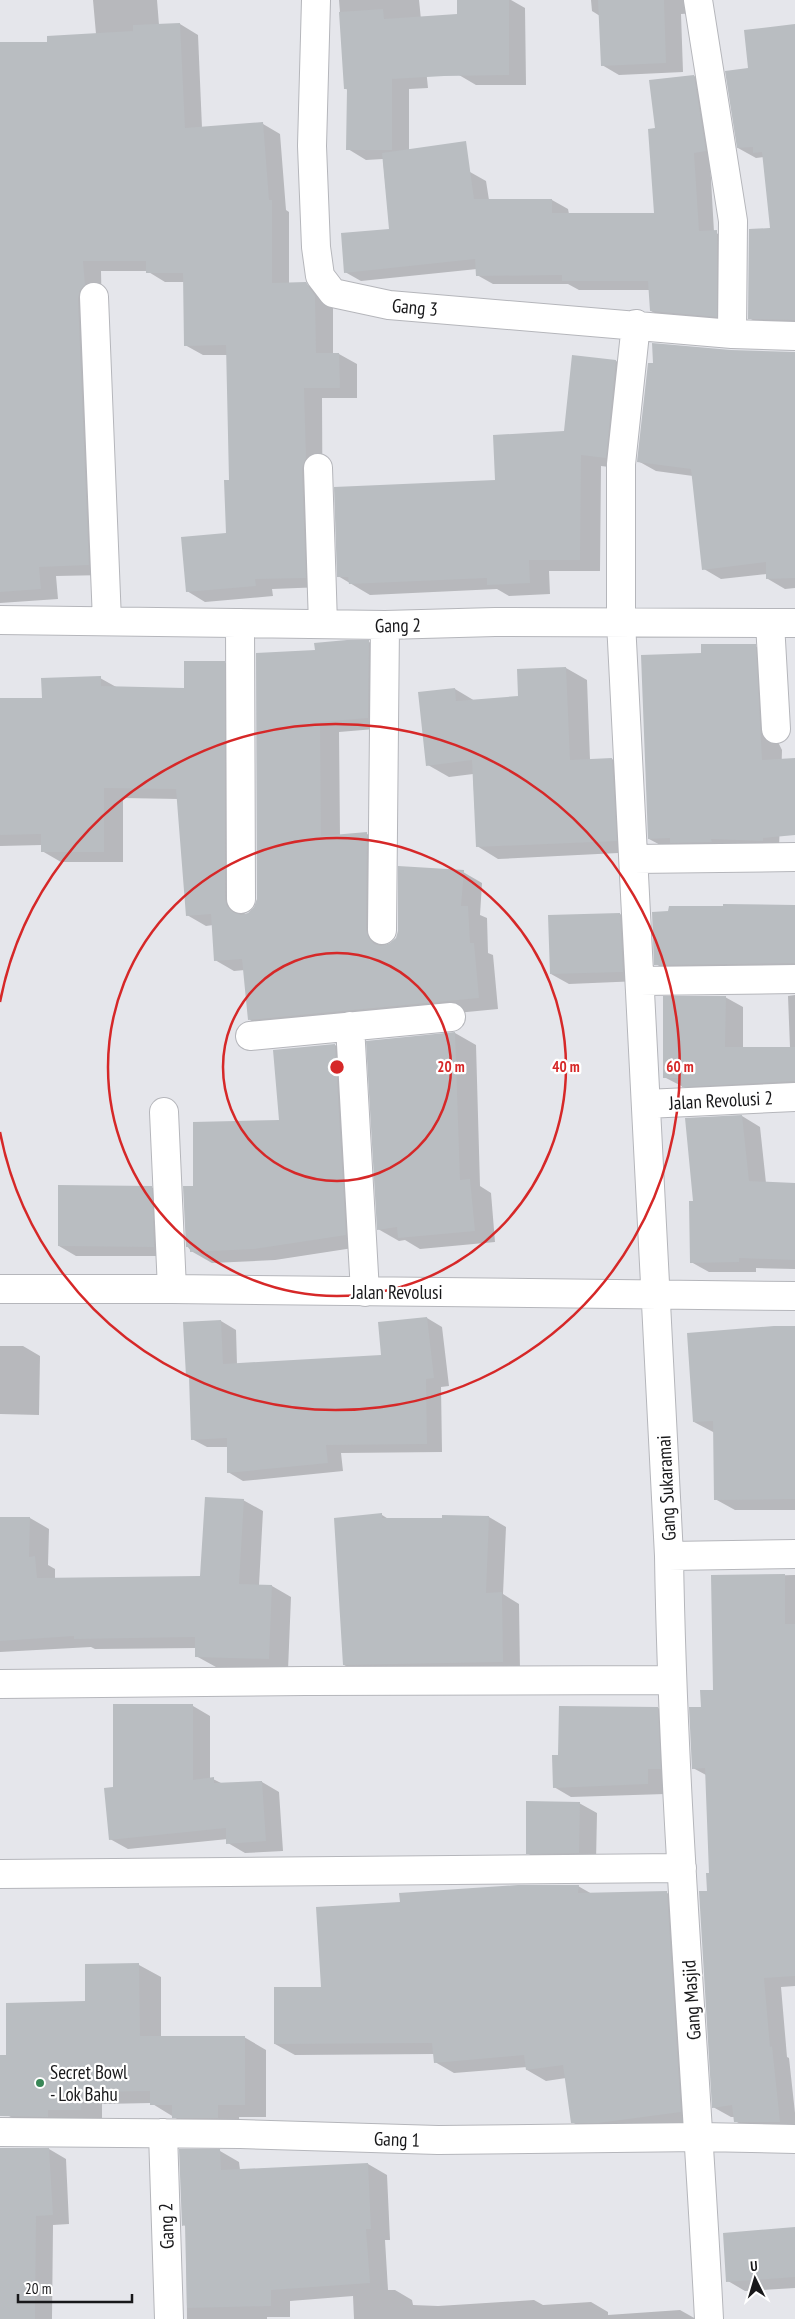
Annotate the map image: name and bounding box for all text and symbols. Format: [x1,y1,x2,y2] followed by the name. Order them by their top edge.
[391,293,439,321] street label: Gang 3
[375,613,421,637] street label: Gang 2
[437,1057,465,1076] text: 20 m
[552,1057,580,1076] text: 40 m
[666,1057,694,1076] text: 60 m
[328,1058,346,1076] centre of rings
[668,1085,773,1115] street label: Jalan Revolusi 2
[350,1280,443,1304] street label: Jalan Revolusi
[651,1435,681,1541] street label: Gang Sukaramai
[676,1959,706,2041] street label: Gang Masjid
[50,2060,128,2106] place label: Secret Bowl - Lok Bahu
[34,2077,46,2089] marker: Secret Bowl - Lok Bahu
[374,2126,420,2152] street label: Gang 1
[153,2203,179,2249] street label: Gang 2
[730,2254,780,2304] north arrow
[749,2257,758,2275] text: U
[18,2272,131,2304] scale bar
[25,2279,51,2298] text: 20 m

